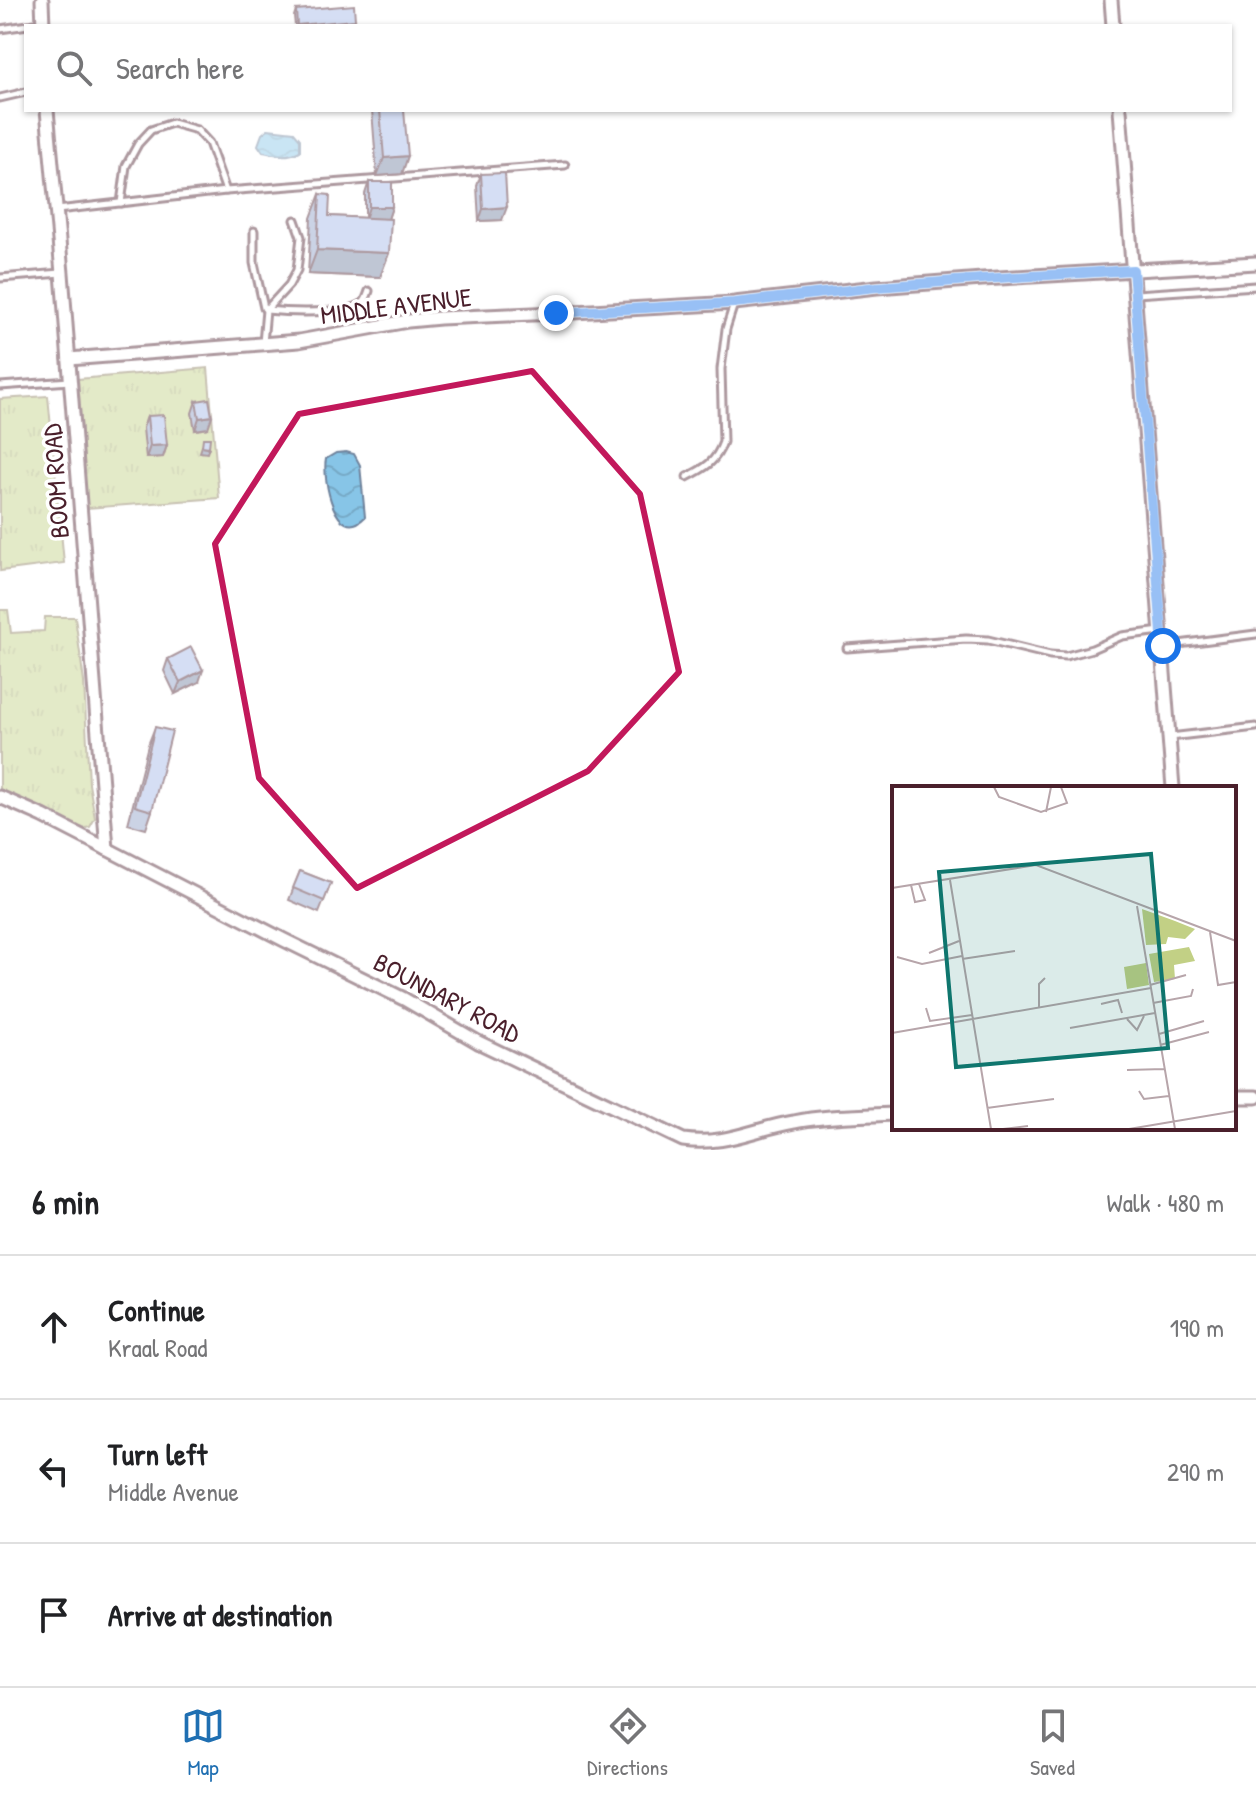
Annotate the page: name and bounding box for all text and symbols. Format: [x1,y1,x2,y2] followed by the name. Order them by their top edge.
[24,24,1232,112] search box
[52,46,96,90] icon: search
[116,48,244,88] text: Search here
[318,279,474,332] street label: MIDDLE AVENUE
[538,295,574,331] route end
[34,422,77,540] street label: BOOM ROAD
[1145,628,1181,664] route start
[892,786,1236,1130] inset map
[368,944,527,1051] street label: BOUNDARY ROAD
[32,1179,100,1225] text: 6 min
[1107,1185,1224,1220] text: Walk · 480 m
[108,1290,205,1330] text: Continue
[32,1305,76,1349] icon: ahead
[1170,1310,1224,1345] text: 190 m
[108,1330,208,1365] text: Kraal Road
[108,1434,207,1474] text: Turn left
[32,1449,76,1493] icon: left
[1167,1454,1224,1489] text: 290 m
[108,1474,239,1509] text: Middle Avenue
[32,1593,76,1637] icon: arrive
[108,1595,333,1635] text: Arrive at destination
[181,1704,225,1782] tab: Map
[587,1704,668,1782] tab: Directions
[1030,1704,1075,1782] tab: Saved

